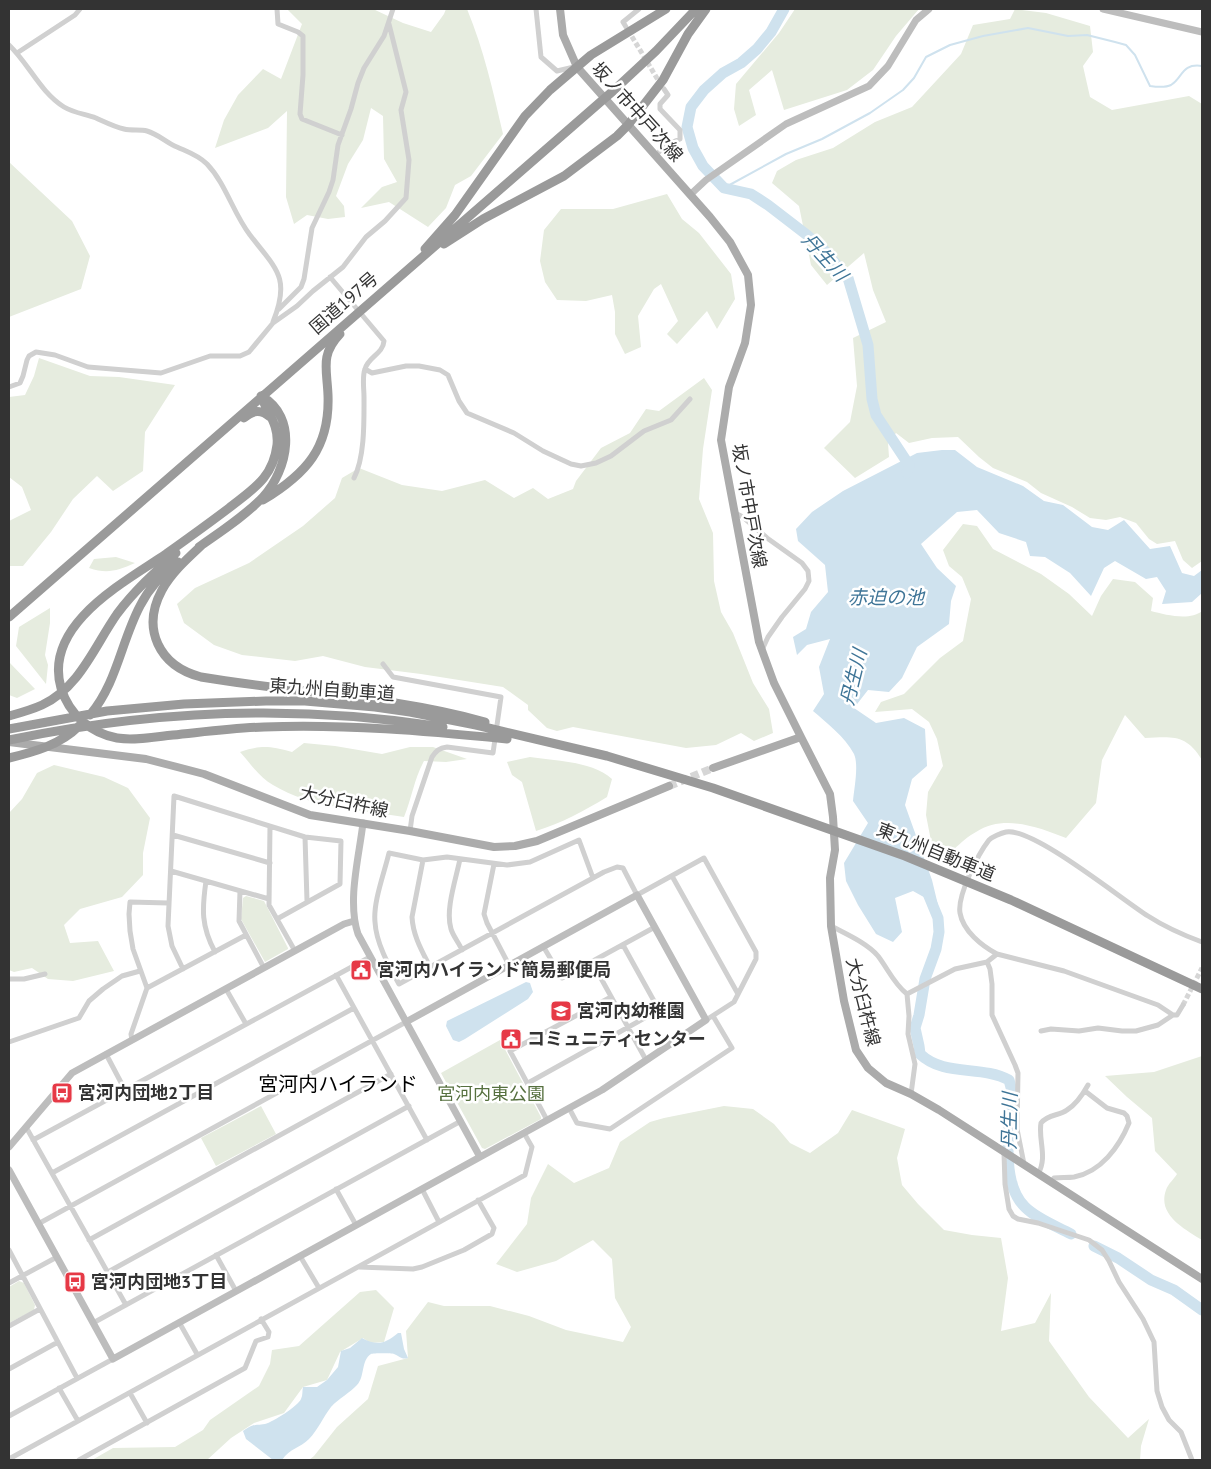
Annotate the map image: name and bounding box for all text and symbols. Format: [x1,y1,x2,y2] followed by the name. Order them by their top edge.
[587,57,688,166] street label: 坂ノ市中戸次線
[797,228,854,288] water label: 丹生川
[305,267,383,339] street label: 国道197号
[727,442,772,570] street label: 坂ノ市中戸次線
[848,585,926,609] water label: 赤迫の池
[834,645,872,708] water label: 丹生川
[268,674,396,705] street label: 東九州自動車道
[298,781,391,822] street label: 大分臼杵線
[873,817,999,886] street label: 東九州自動車道
[841,955,886,1048] street label: 大分臼杵線
[349,958,373,982] public building icon: 宮河内ハイランド簡易郵便局
[377,958,611,981] place label: 宮河内ハイランド簡易郵便局
[549,999,573,1023] school or university icon: 宮河内幼稚園
[577,999,685,1022] place label: 宮河内幼稚園
[499,1027,523,1051] public building icon: コミュニティセンター
[527,1027,706,1050] place label: コミュニティセンター
[258,1071,418,1097] district label: 宮河内ハイランド
[50,1081,74,1105] bus stop icon: 宮河内団地2丁目
[78,1081,214,1104] place label: 宮河内団地2丁目
[437,1082,545,1105] park label: 宮河内東公園
[997,1090,1022,1150] water label: 丹生川
[63,1270,87,1294] bus stop icon: 宮河内団地3丁目
[91,1270,227,1293] place label: 宮河内団地3丁目

